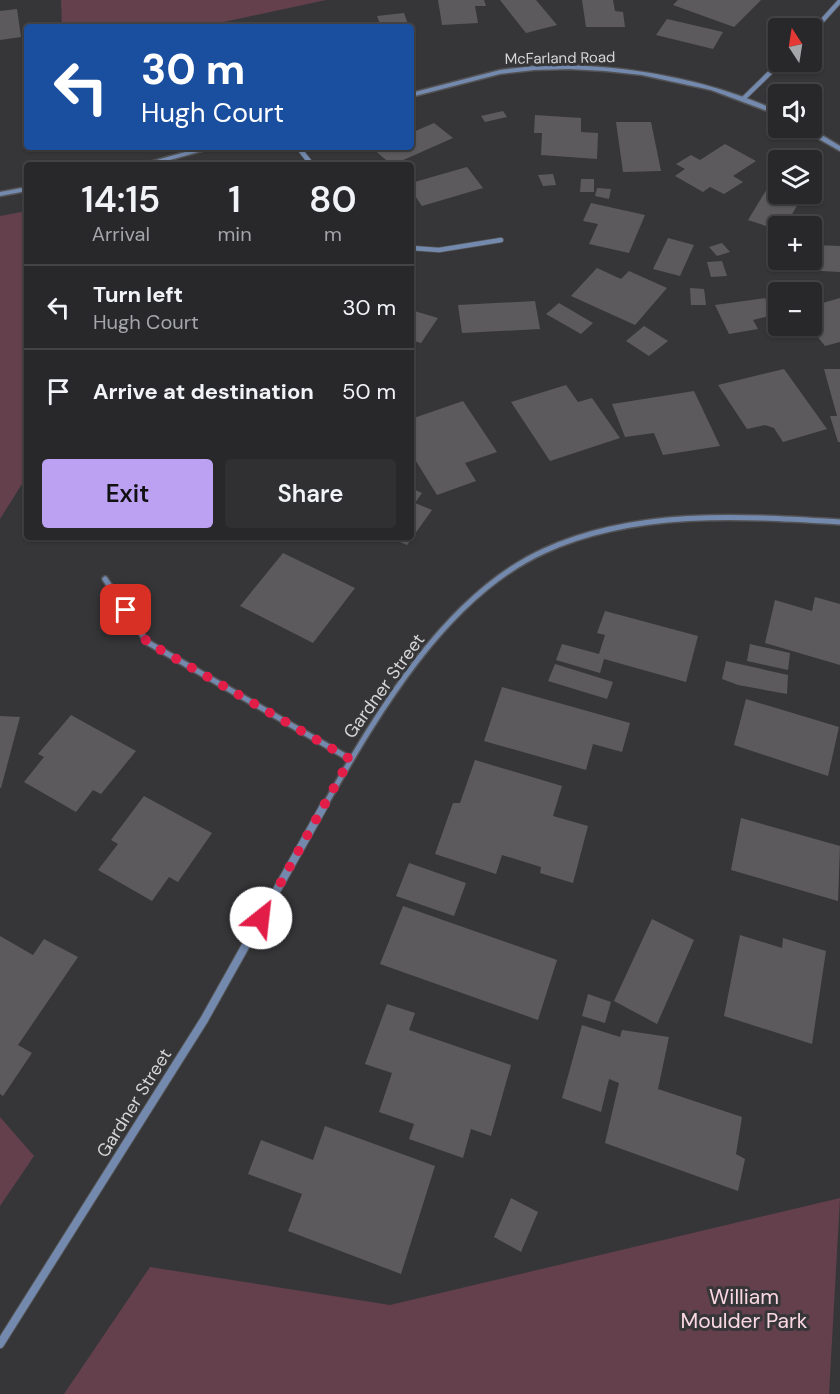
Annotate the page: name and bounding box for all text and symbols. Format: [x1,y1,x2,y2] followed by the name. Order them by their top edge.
[768,18,822,72] north arrow
[768,18,822,336] map controls
[141,42,245,97] text: 30 m
[504,47,616,69] street label: McFarland Road
[42,48,120,126] icon: left
[768,84,822,138] button: sound
[141,95,284,130] text: Hugh Court
[768,150,822,204] button: layers
[81,176,160,223] text: 14:15
[228,176,241,223] text: 1
[309,176,357,223] text: 80
[768,216,822,270] button: +
[92,221,150,247] text: Arrival
[218,221,252,247] text: min
[324,221,342,247] text: m
[93,280,183,309] text: Turn left
[768,282,822,336] button: −
[42,291,75,324] icon: left
[342,293,396,322] text: 30 m
[93,309,199,335] text: Hugh Court
[42,375,75,408] icon: arrive
[93,377,314,406] text: Arrive at destination
[342,377,396,406] text: 50 m
[42,459,213,528] button: Exit
[225,459,396,528] button: Share
[100,584,151,635] pin
[109,593,142,626] icon: arrive
[338,629,430,743] street label: Gardner Street
[229,886,293,950] position arrow
[91,1044,177,1162] street label: Gardner Street
[681,1283,808,1335] park label: William Moulder Park

